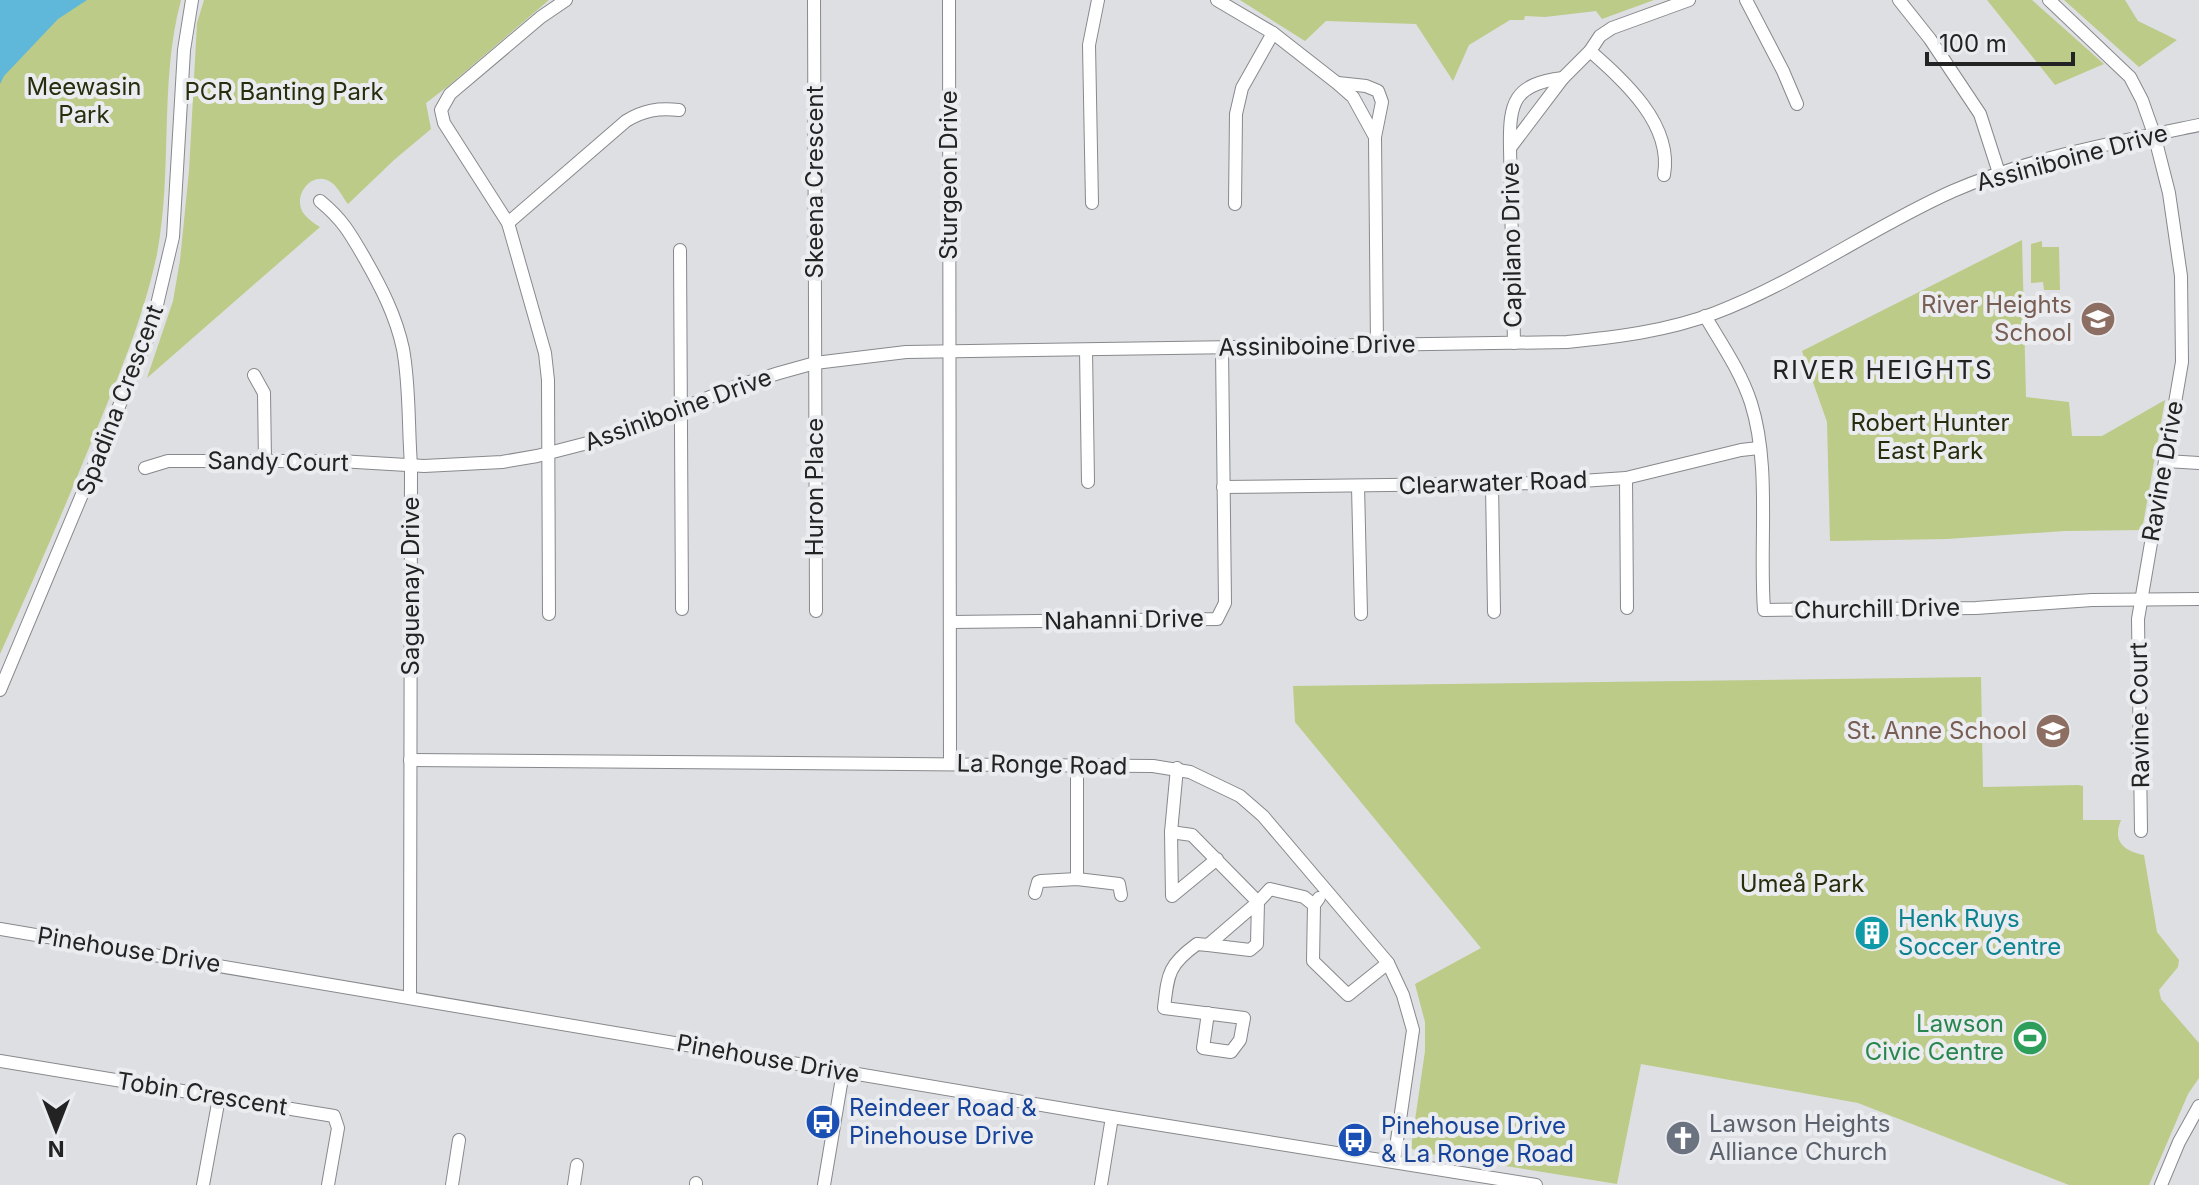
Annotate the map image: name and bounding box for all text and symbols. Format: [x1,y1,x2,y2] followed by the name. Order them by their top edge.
[1927,16,2073,66] scale bar
[1939,29,2007,58] text: 100 m
[26,72,142,129] park label: Meewasin Park
[184,77,384,106] park label: PCR Banting Park
[800,85,829,278] street label: Skeena Crescent
[934,90,963,260] street label: Sturgeon Drive
[1973,118,2171,197] street label: Assiniboine Drive
[1496,162,1527,328] street label: Capilano Drive
[1921,290,2072,347] place label: River Heights School
[2079,300,2117,338] school or university icon: River Heights School
[70,301,169,499] street label: Spadina Crescent
[1218,329,1416,362] street label: Assiniboine Drive
[1772,354,1994,385] district label: RIVER HEIGHTS
[580,362,775,457] street label: Assiniboine Drive
[2136,398,2189,543] street label: Ravine Drive
[1850,408,2010,465] park label: Robert Hunter East Park
[800,418,829,556] street label: Huron Place
[207,446,349,477] street label: Sandy Court
[1398,465,1588,500] street label: Clearwater Road
[396,497,425,675] street label: Saguenay Drive
[1794,593,1960,624] street label: Churchill Drive
[1044,604,1204,635] street label: Nahanni Drive
[2124,642,2155,788] street label: Ravine Court
[2034,712,2072,750] school or university icon: St. Anne School
[1847,716,2027,745] place label: St. Anne School
[956,749,1128,780] street label: La Ronge Road
[1740,869,1864,898] park label: Umeå Park
[1898,904,2061,961] place label: Henk Ruys Soccer Centre
[1853,914,1891,952] building icon: Henk Ruys Soccer Centre
[35,921,223,978] street label: Pinehouse Drive
[1865,1009,2004,1066] place label: Lawson Civic Centre
[2011,1019,2049,1057] sports icon: Lawson Civic Centre
[674,1028,862,1089] street label: Pinehouse Drive
[115,1066,289,1121] street label: Tobin Crescent
[16,1089,96,1169] north arrow
[849,1093,1037,1150] place label: Reindeer Road & Pinehouse Drive
[804,1103,842,1141] bus stop icon: Reindeer Road & Pinehouse Drive
[1709,1109,1891,1166] place label: Lawson Heights Alliance Church
[1381,1111,1574,1168] place label: Pinehouse Drive & La Ronge Road
[1664,1119,1702,1157] church icon: Lawson Heights Alliance Church
[1336,1121,1374,1159] bus stop icon: Pinehouse Drive & La Ronge Road
[48,1136,64,1162] text: N

